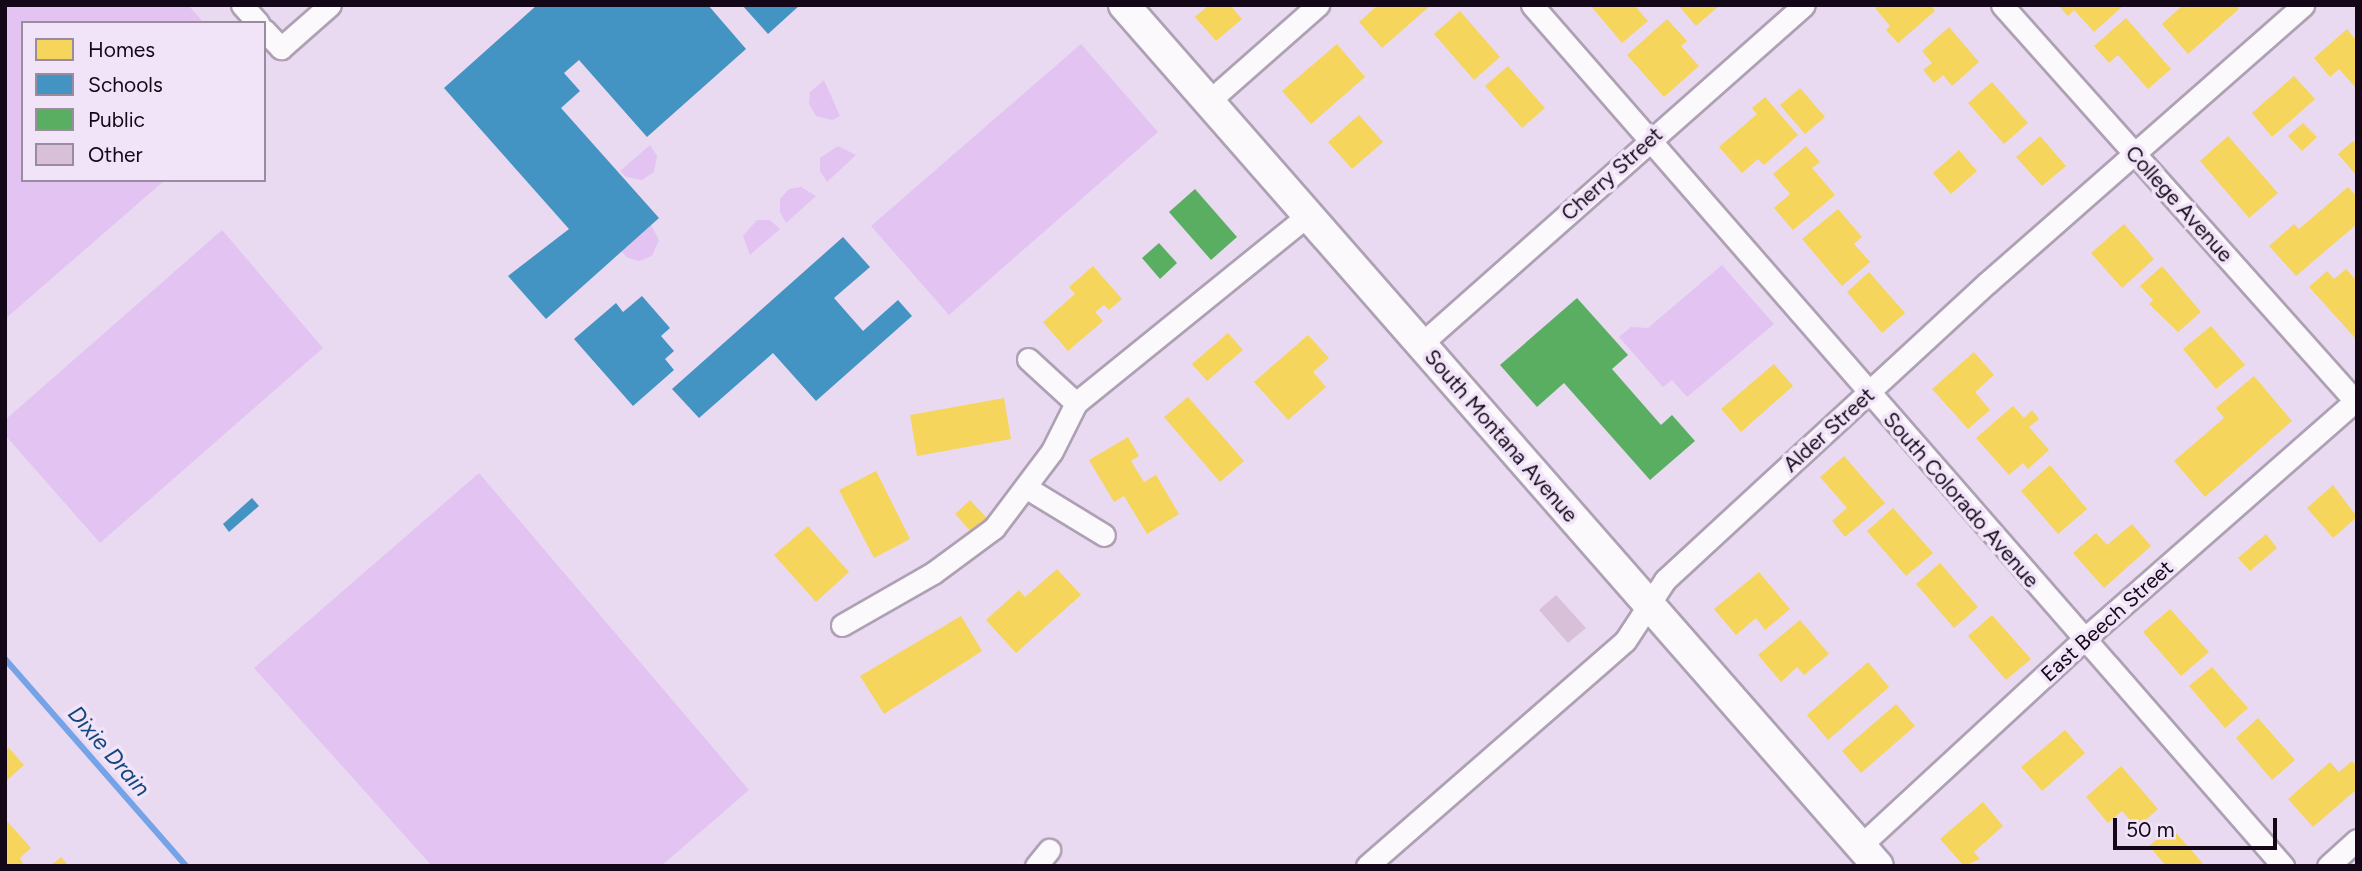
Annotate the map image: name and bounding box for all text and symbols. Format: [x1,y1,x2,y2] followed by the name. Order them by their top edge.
[21,21,266,182] legend
[88,37,155,62] text: Homes
[88,72,163,97] text: Schools
[88,107,145,132] text: Public
[1556,122,1668,226] street label: Cherry Street
[2120,141,2238,267] street label: College Avenue
[88,142,143,167] text: Other
[1419,345,1583,527] street label: South Montana Avenue
[1778,383,1880,477] street label: Alder Street
[1878,407,2044,593] street label: South Colorado Avenue
[2036,555,2178,687] street label: East Beech Street
[62,700,156,802] water label: Dixie Drain
[2117,804,2282,848] scale bar
[2126,817,2175,842] text: 50 m

